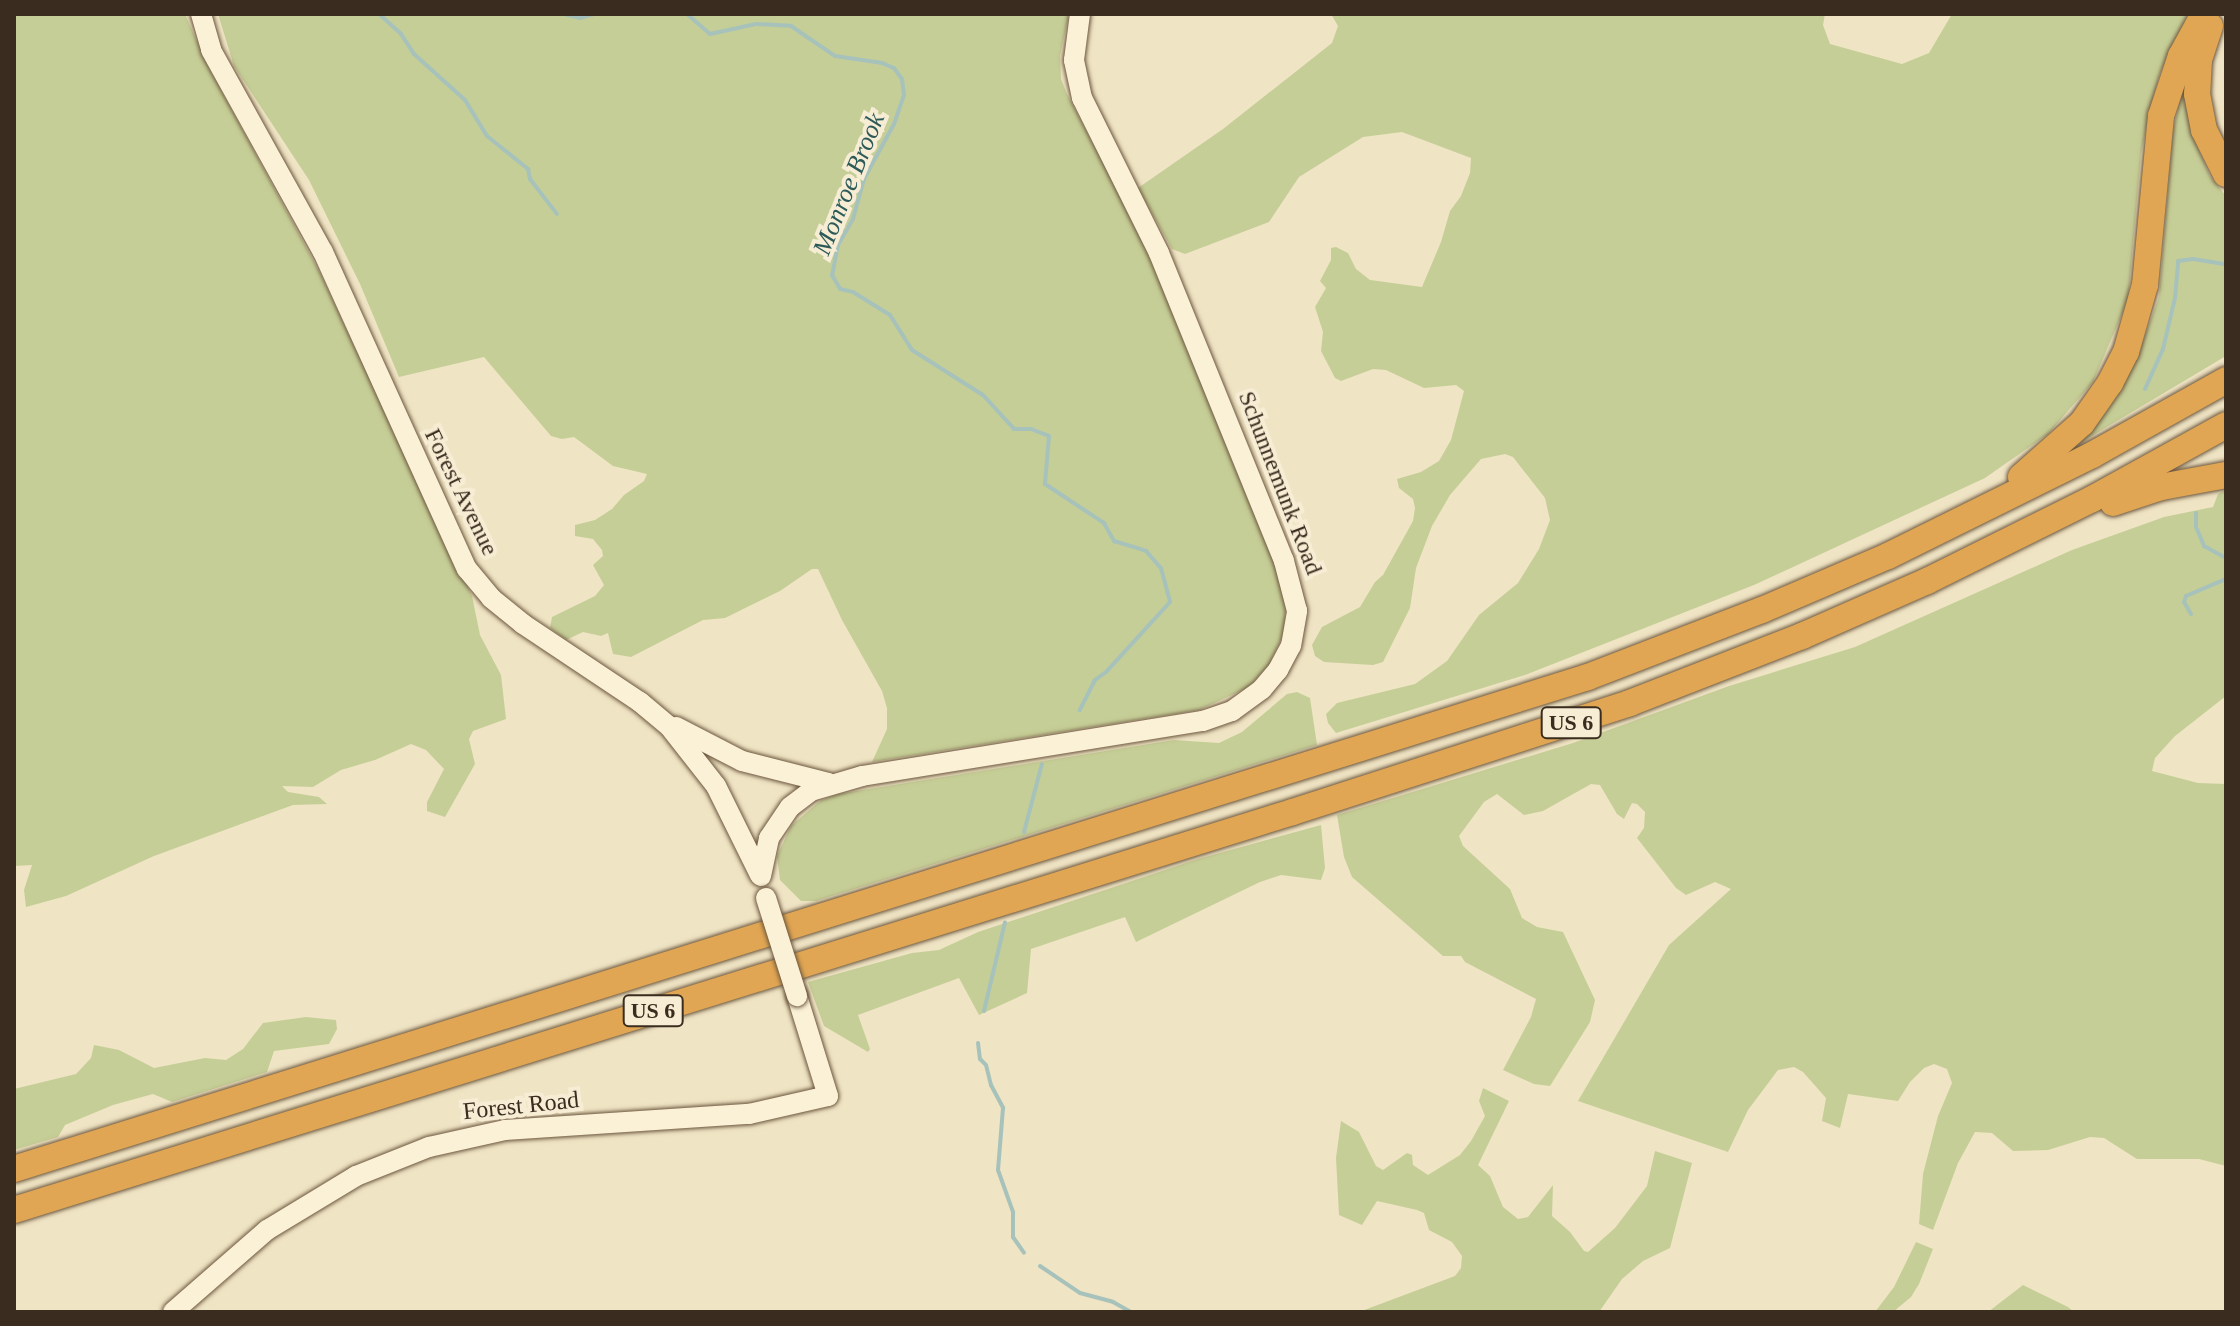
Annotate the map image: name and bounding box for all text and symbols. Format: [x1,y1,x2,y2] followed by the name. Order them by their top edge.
[806,108,892,260] water label: Monroe Brook
[1232,387,1328,579] street label: Schunnemunk Road
[418,423,504,561] street label: Forest Avenue
[1539,705,1603,741] road number: US 6
[621,993,685,1029] road number: US 6
[461,1086,581,1126] street label: Forest Road

